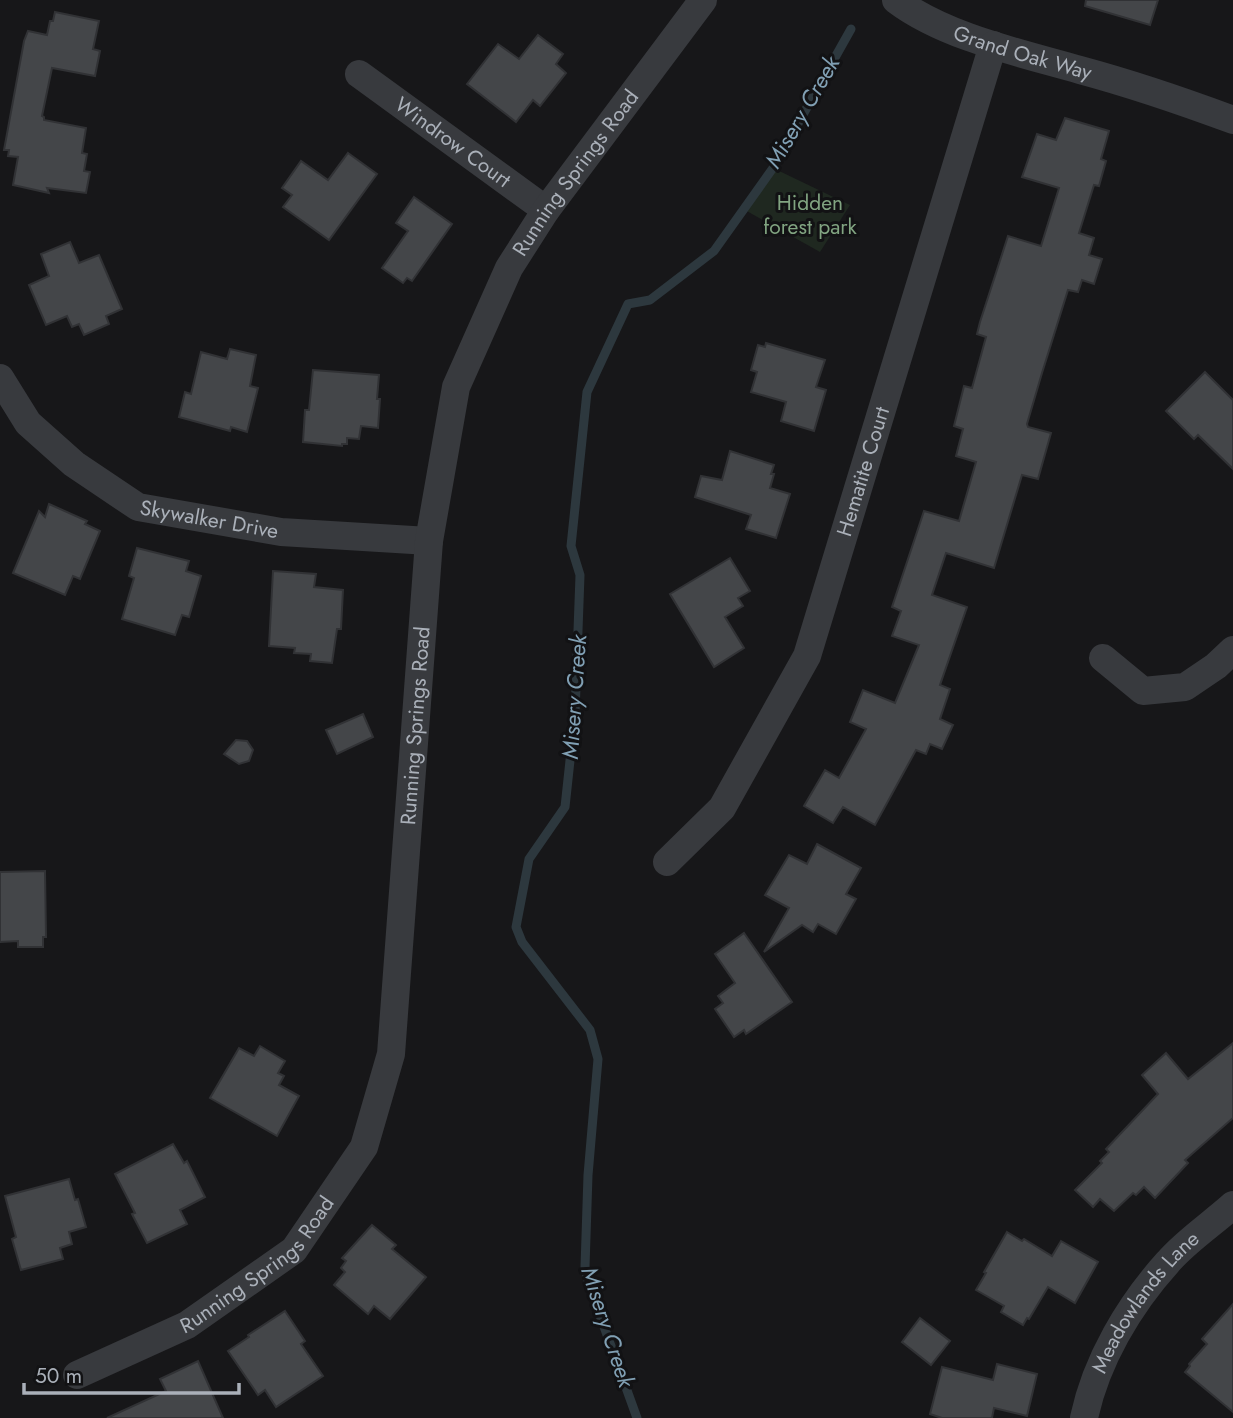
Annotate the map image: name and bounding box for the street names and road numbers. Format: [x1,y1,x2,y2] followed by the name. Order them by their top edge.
[949,18,1096,88] street label: Grand Oak Way
[505,83,646,262] street label: Running Springs Road
[389,90,517,195] street label: Windrow Court
[829,403,897,540] street label: Hematite Court
[138,493,281,546] street label: Skywalker Drive
[393,625,438,826] street label: Running Springs Road
[175,1190,341,1341] street label: Running Springs Road
[1084,1224,1206,1378] street label: Meadowlands Lane

